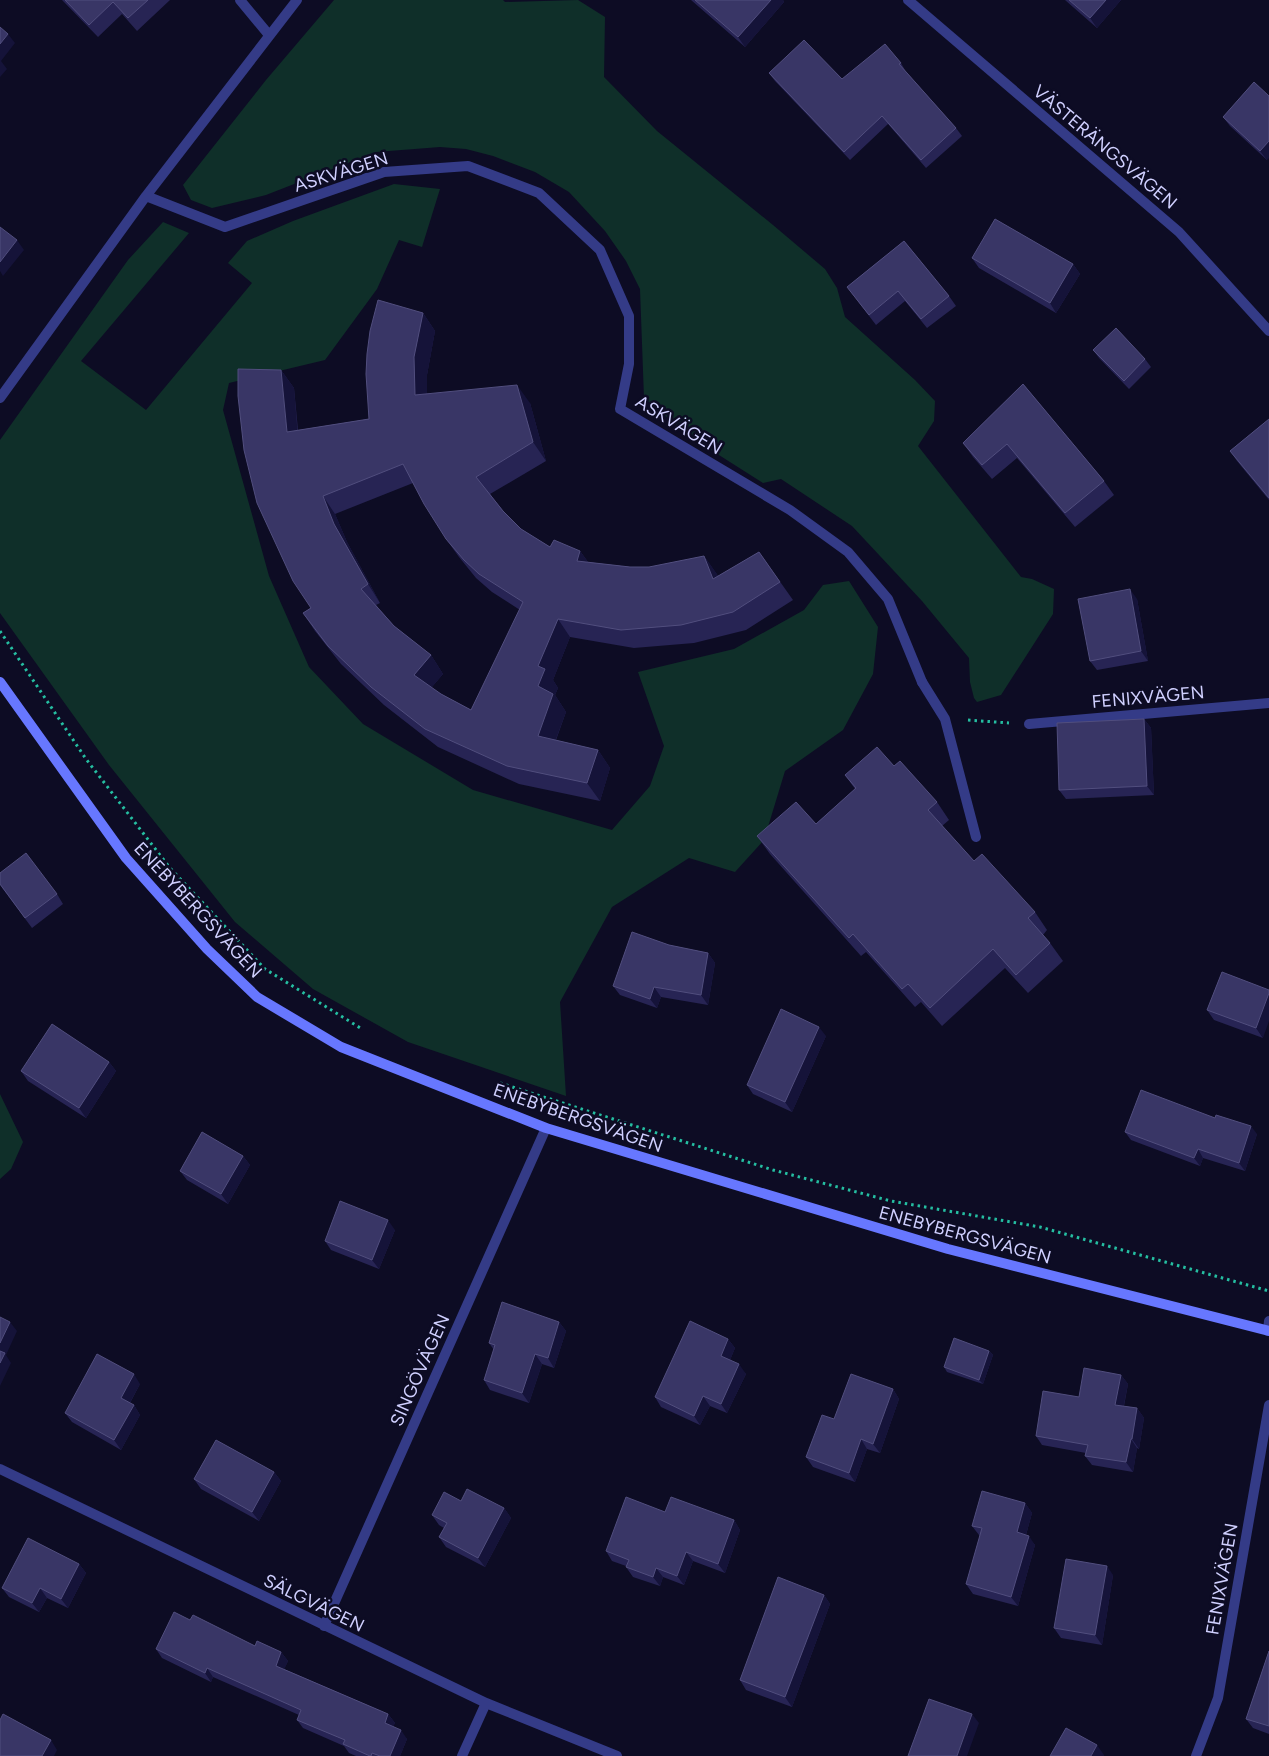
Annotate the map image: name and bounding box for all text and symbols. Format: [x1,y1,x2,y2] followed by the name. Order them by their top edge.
[1028,80,1182,214] street label: VÄSTERÄNGSVÄGEN
[291,147,391,197] street label: ASKVÄGEN
[632,391,726,459] street label: ASKVÄGEN
[1091,681,1205,713] street label: FENIXVÄGEN
[129,838,267,982] street label: ENEBYBERGSVÄGEN
[490,1079,666,1157] street label: ENEBYBERGSVÄGEN
[876,1201,1054,1269] street label: ENEBYBERGSVÄGEN
[385,1311,455,1429] street label: SINGÖVÄGEN
[1201,1521,1243,1637] street label: FENIXVÄGEN
[260,1569,368,1637] street label: SÄLGVÄGEN

